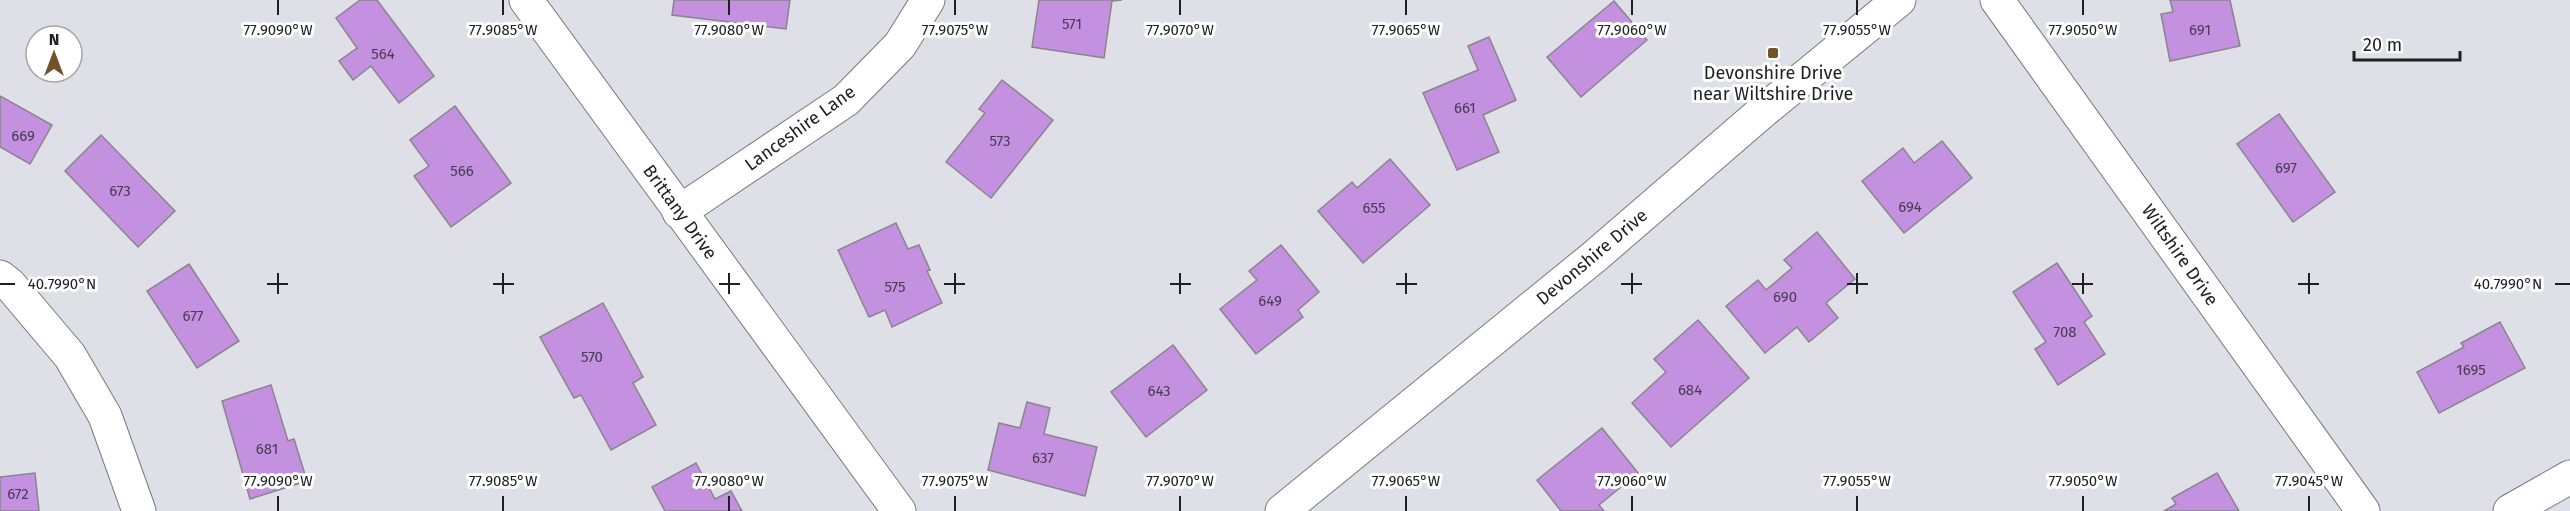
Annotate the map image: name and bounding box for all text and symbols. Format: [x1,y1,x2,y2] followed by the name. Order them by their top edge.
[1062,15,1082,33] house number: 571
[243,21,313,39] text: 77.9090°W
[469,21,538,39] text: 77.9085°W
[694,21,764,39] text: 77.9080°W
[922,21,989,39] text: 77.9075°W
[1146,21,1214,39] text: 77.9070°W
[1372,21,1441,39] text: 77.9065°W
[1597,21,1667,39] text: 77.9060°W
[1823,21,1892,39] text: 77.9055°W
[2049,21,2118,39] text: 77.9050°W
[2189,21,2211,39] house number: 691
[24,24,84,84] north arrow
[2354,24,2460,62] scale bar
[49,30,59,49] text: N
[2363,34,2402,56] text: 20 m
[371,45,395,63] house number: 564
[1766,46,1780,60] marker: Devonshire Drive near Wiltshire Drive
[1693,62,1853,105] place label: Devonshire Drive near Wiltshire Drive
[740,81,860,175] street label: Lanceshire Lane
[1454,99,1476,117] house number: 661
[11,127,35,145] house number: 669
[989,132,1011,150] house number: 573
[2275,159,2297,177] house number: 697
[638,160,722,264] street label: Brittany Drive
[450,162,474,180] house number: 566
[109,182,131,200] house number: 673
[1898,198,1922,216] house number: 694
[1363,199,1385,217] house number: 655
[2137,200,2223,310] street label: Wiltshire Drive
[1532,204,1652,310] street label: Devonshire Drive
[28,275,96,293] text: 40.7990°N
[2474,275,2542,293] text: 40.7990°N
[884,278,906,296] house number: 575
[1773,288,1797,306] house number: 690
[1258,292,1282,310] house number: 649
[183,307,204,325] house number: 677
[2053,323,2077,341] house number: 708
[581,348,603,366] house number: 570
[2456,361,2486,379] house number: 1695
[1678,381,1702,399] house number: 684
[1147,382,1171,400] house number: 643
[256,440,278,458] house number: 681
[1032,449,1054,467] house number: 637
[243,472,313,490] text: 77.9090°W
[469,472,538,490] text: 77.9085°W
[694,472,764,490] text: 77.9080°W
[922,472,989,490] text: 77.9075°W
[1146,472,1214,490] text: 77.9070°W
[1372,472,1441,490] text: 77.9065°W
[1597,472,1667,490] text: 77.9060°W
[1823,472,1892,490] text: 77.9055°W
[2049,472,2118,490] text: 77.9050°W
[2275,472,2344,490] text: 77.9045°W
[7,485,29,503] house number: 672

